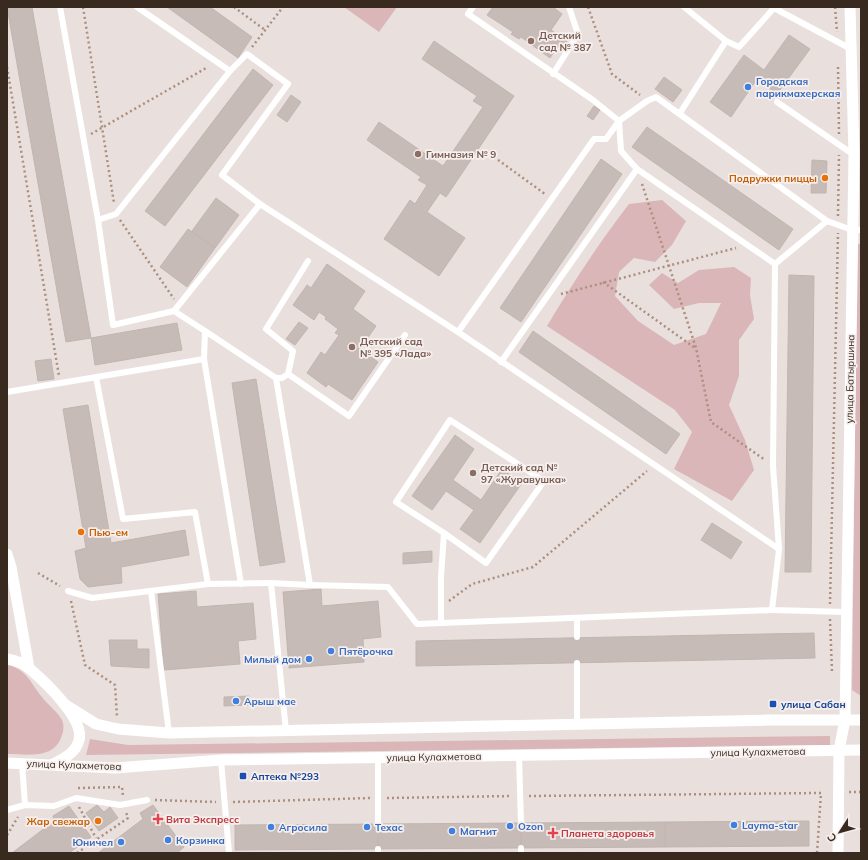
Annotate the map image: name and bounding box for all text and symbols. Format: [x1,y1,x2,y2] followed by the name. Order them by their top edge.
[539,29,592,54] place label: Детский сад № 387
[526,36,536,46] marker: Детский сад № 387
[756,75,840,100] place label: Городская парикмахерская
[743,82,753,92] marker: Городская парикмахерская
[426,148,496,161] place label: Гимназия № 9
[413,149,423,159] marker: Гимназия № 9
[729,172,817,185] place label: Подружки пиццы
[820,173,830,183] marker: Подружки пиццы
[843,334,857,424] street label: улица Батыршина
[360,335,431,360] place label: Детский сад № 395 «Лада»
[347,342,357,352] marker: Детский сад № 395 «Лада»
[481,461,566,486] place label: Детский сад № 97 «Журавушка»
[468,468,478,478] marker: Детский сад № 97 «Журавушка»
[89,526,128,539] place label: Пью-ем
[76,527,86,537] marker: Пью-ем
[339,645,393,658] place label: Пятёрочка
[326,646,336,656] marker: Пятёрочка
[244,653,301,666] place label: Милый дом
[304,654,314,664] marker: Милый дом
[244,695,296,708] place label: Арыш мае
[231,696,241,706] marker: Арыш мае
[781,698,846,711] place label: улица Сабан
[768,699,778,709] marker: улица Сабан
[710,745,806,759] street label: улица Кулахметова
[386,750,482,764] street label: улица Кулахметова
[26,757,122,773] street label: улица Кулахметова
[251,770,319,783] place label: Аптека №293
[238,771,248,781] marker: Аптека №293
[820,812,860,852] north arrow
[166,813,239,826] place label: Вита Экспресс
[153,814,163,824] marker: Вита Экспресс
[26,815,90,828] place label: Жар свежар
[93,816,103,826] marker: Жар свежар
[742,819,798,832] place label: Layma-star
[518,820,543,833] place label: Ozon
[729,820,739,830] marker: Layma-star
[279,821,327,834] place label: Агросила
[375,821,403,834] place label: Техас
[505,821,515,831] marker: Ozon
[266,822,276,832] marker: Агросила
[362,822,372,832] marker: Техас
[460,825,497,838] place label: Магнит
[447,826,457,836] marker: Магнит
[561,827,654,840] place label: Планета здоровья
[548,828,558,838] marker: Планета здоровья
[824,830,840,845] text: С
[176,834,225,847] place label: Корзинка
[163,835,173,845] marker: Корзинка
[72,836,113,849] place label: Юничел
[116,837,126,847] marker: Юничел

